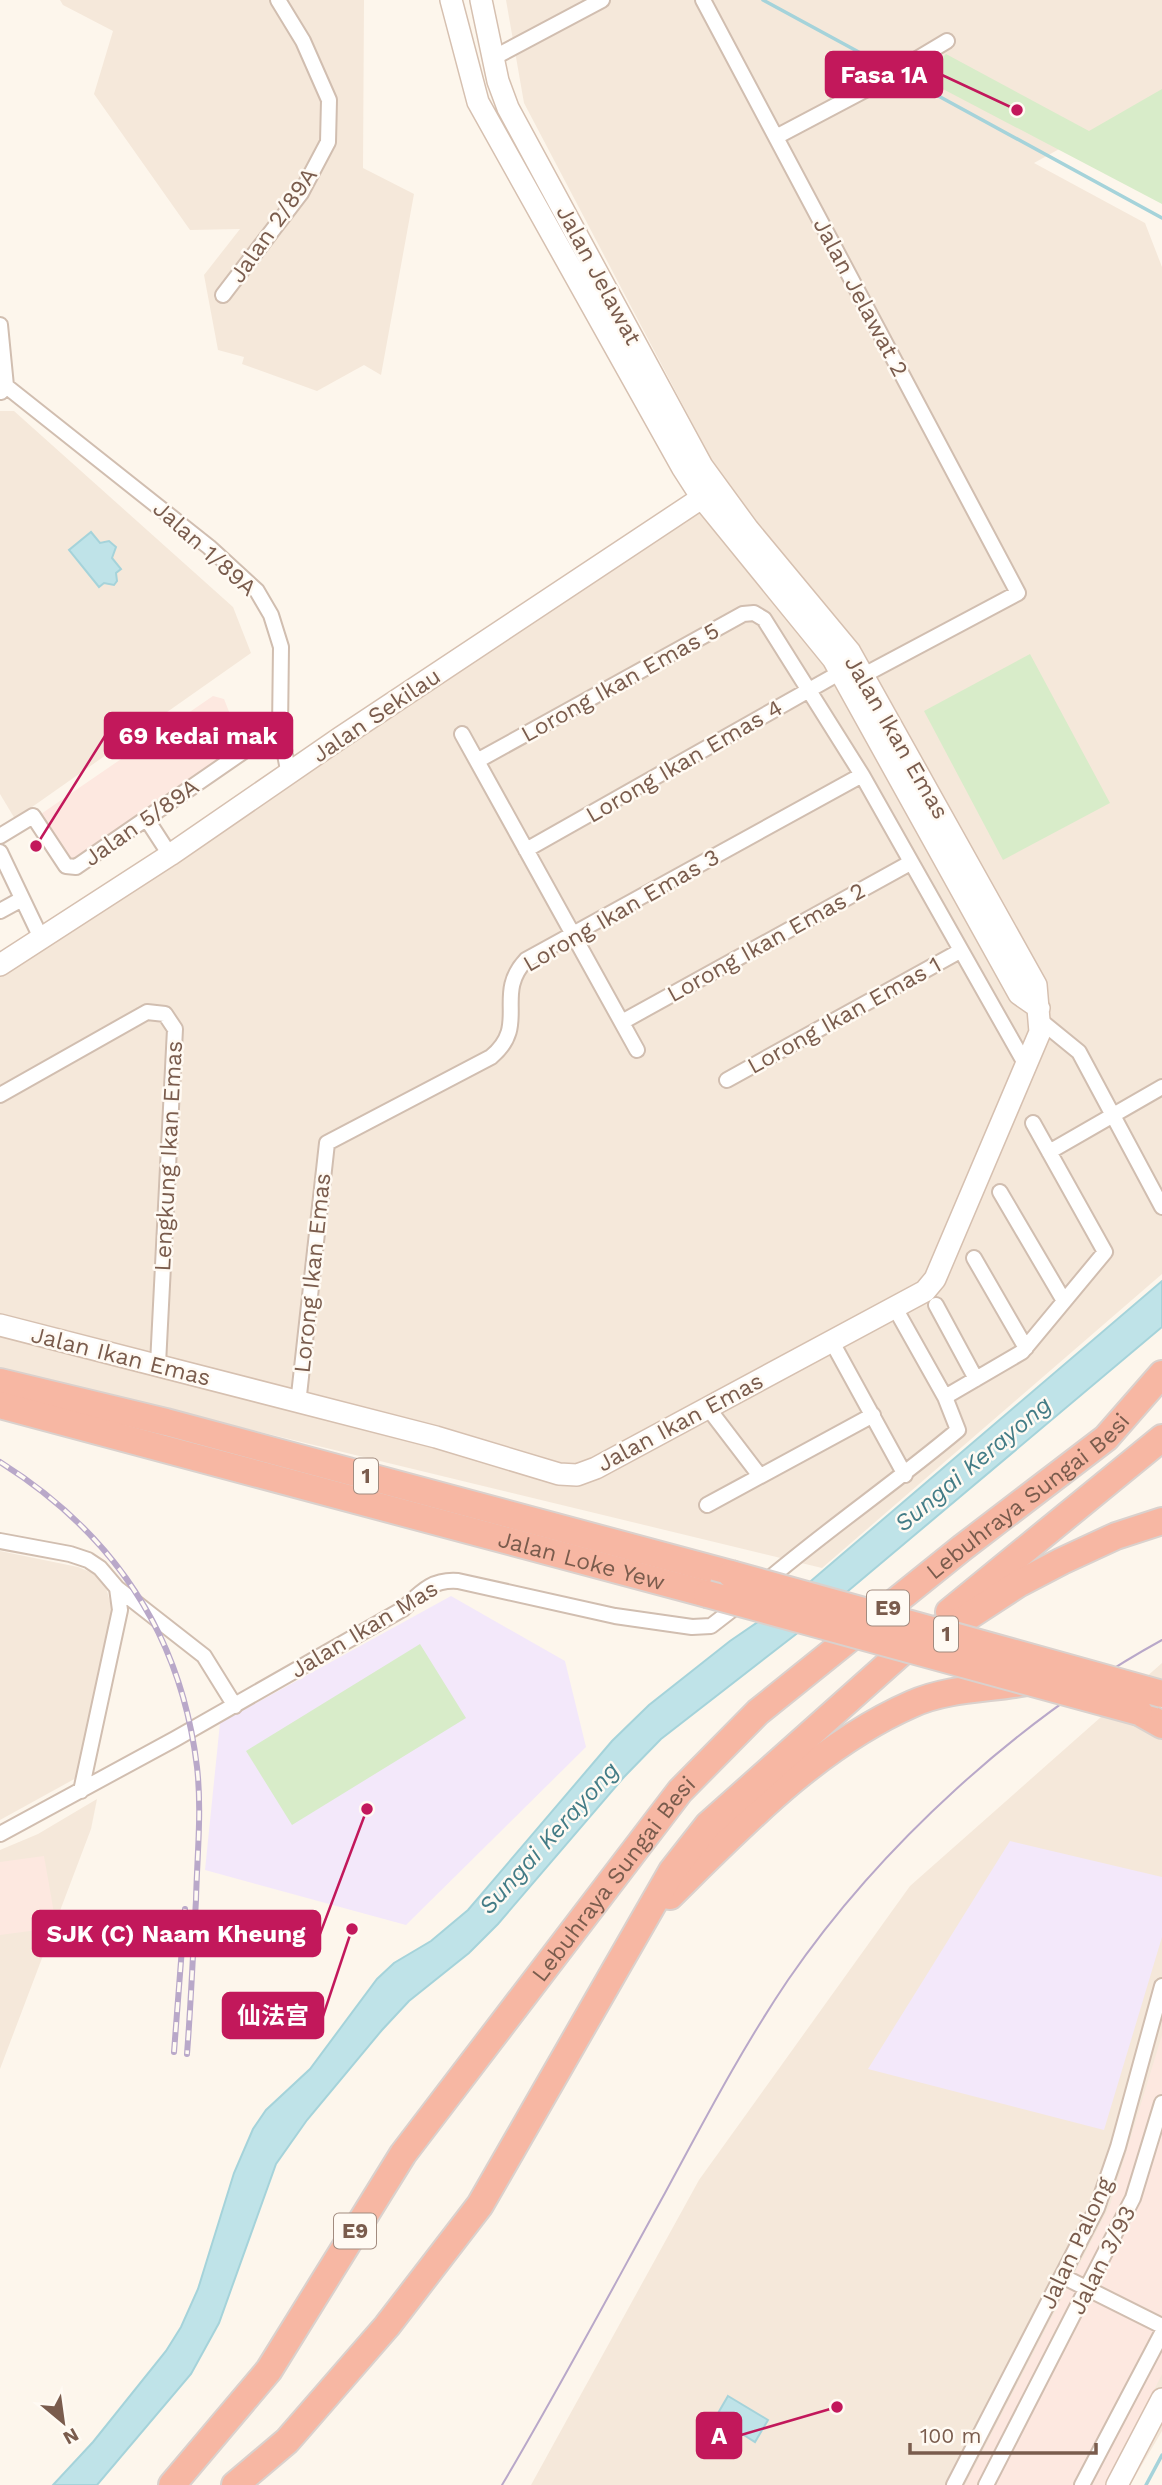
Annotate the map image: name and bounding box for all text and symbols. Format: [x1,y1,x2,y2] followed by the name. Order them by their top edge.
[826,52,942,97] callout: Fasa 1A
[840,61,928,89] text: Fasa 1A
[224,163,323,288] street label: Jalan 2/89A
[550,201,647,350] street label: Jalan Jelawat
[807,213,914,381] street label: Jalan Jelawat 2
[148,495,262,602] street label: Jalan 1/89A
[517,617,724,748] street label: Lorong Ikan Emas 5
[839,651,954,824] street label: Jalan Ikan Emas
[307,663,446,768] street label: Jalan Sekilau
[581,694,787,829] street label: Lorong Ikan Emas 4
[105,713,292,758] callout: 69 kedai mak
[119,722,277,750] text: 69 kedai mak
[79,773,204,872] street label: Jalan 5/89A
[518,843,724,978] street label: Lorong Ikan Emas 3
[663,877,870,1008] street label: Lorong Ikan Emas 2
[743,951,946,1080] street label: Lorong Ikan Emas 1
[149,1040,188,1272] street label: Lengkung Ikan Emas
[289,1172,336,1374] street label: Lorong Ikan Emas
[28,1321,213,1392] street label: Jalan Ikan Emas
[593,1367,768,1478] street label: Jalan Ikan Emas
[889,1390,1057,1538] water label: Sungai Kerayong
[921,1408,1135,1585] street label: Lebuhraya Sungai Besi
[354,1458,378,1494] road number: 1
[495,1526,668,1596] street label: Jalan Loke Yew
[286,1575,443,1684] street label: Jalan Ikan Mas
[867,1590,909,1626] road number: E9
[934,1616,958,1652] road number: 1
[473,1756,625,1920] water label: Sungai Kerayong
[526,1771,701,1987] street label: Lebuhraya Sungai Besi
[33,1911,320,1956] callout: SJK (C) Naam Kheung
[47,1920,306,1948] text: SJK (C) Naam Kheung
[223,1993,323,2038] callout: 仙法宫
[237,2002,309,2030] text: 仙法宫
[1034,2172,1119,2313] street label: Jalan Palong
[1064,2201,1141,2319] street label: Jalan 3/93
[334,2214,376,2248] road number: E9
[28,2387,98,2457] north arrow
[910,2412,1096,2456] scale bar
[697,2413,741,2458] callout: A
[711,2422,728,2450] text: A
[59,2423,83,2450] text: N
[920,2423,982,2448] text: 100 m

